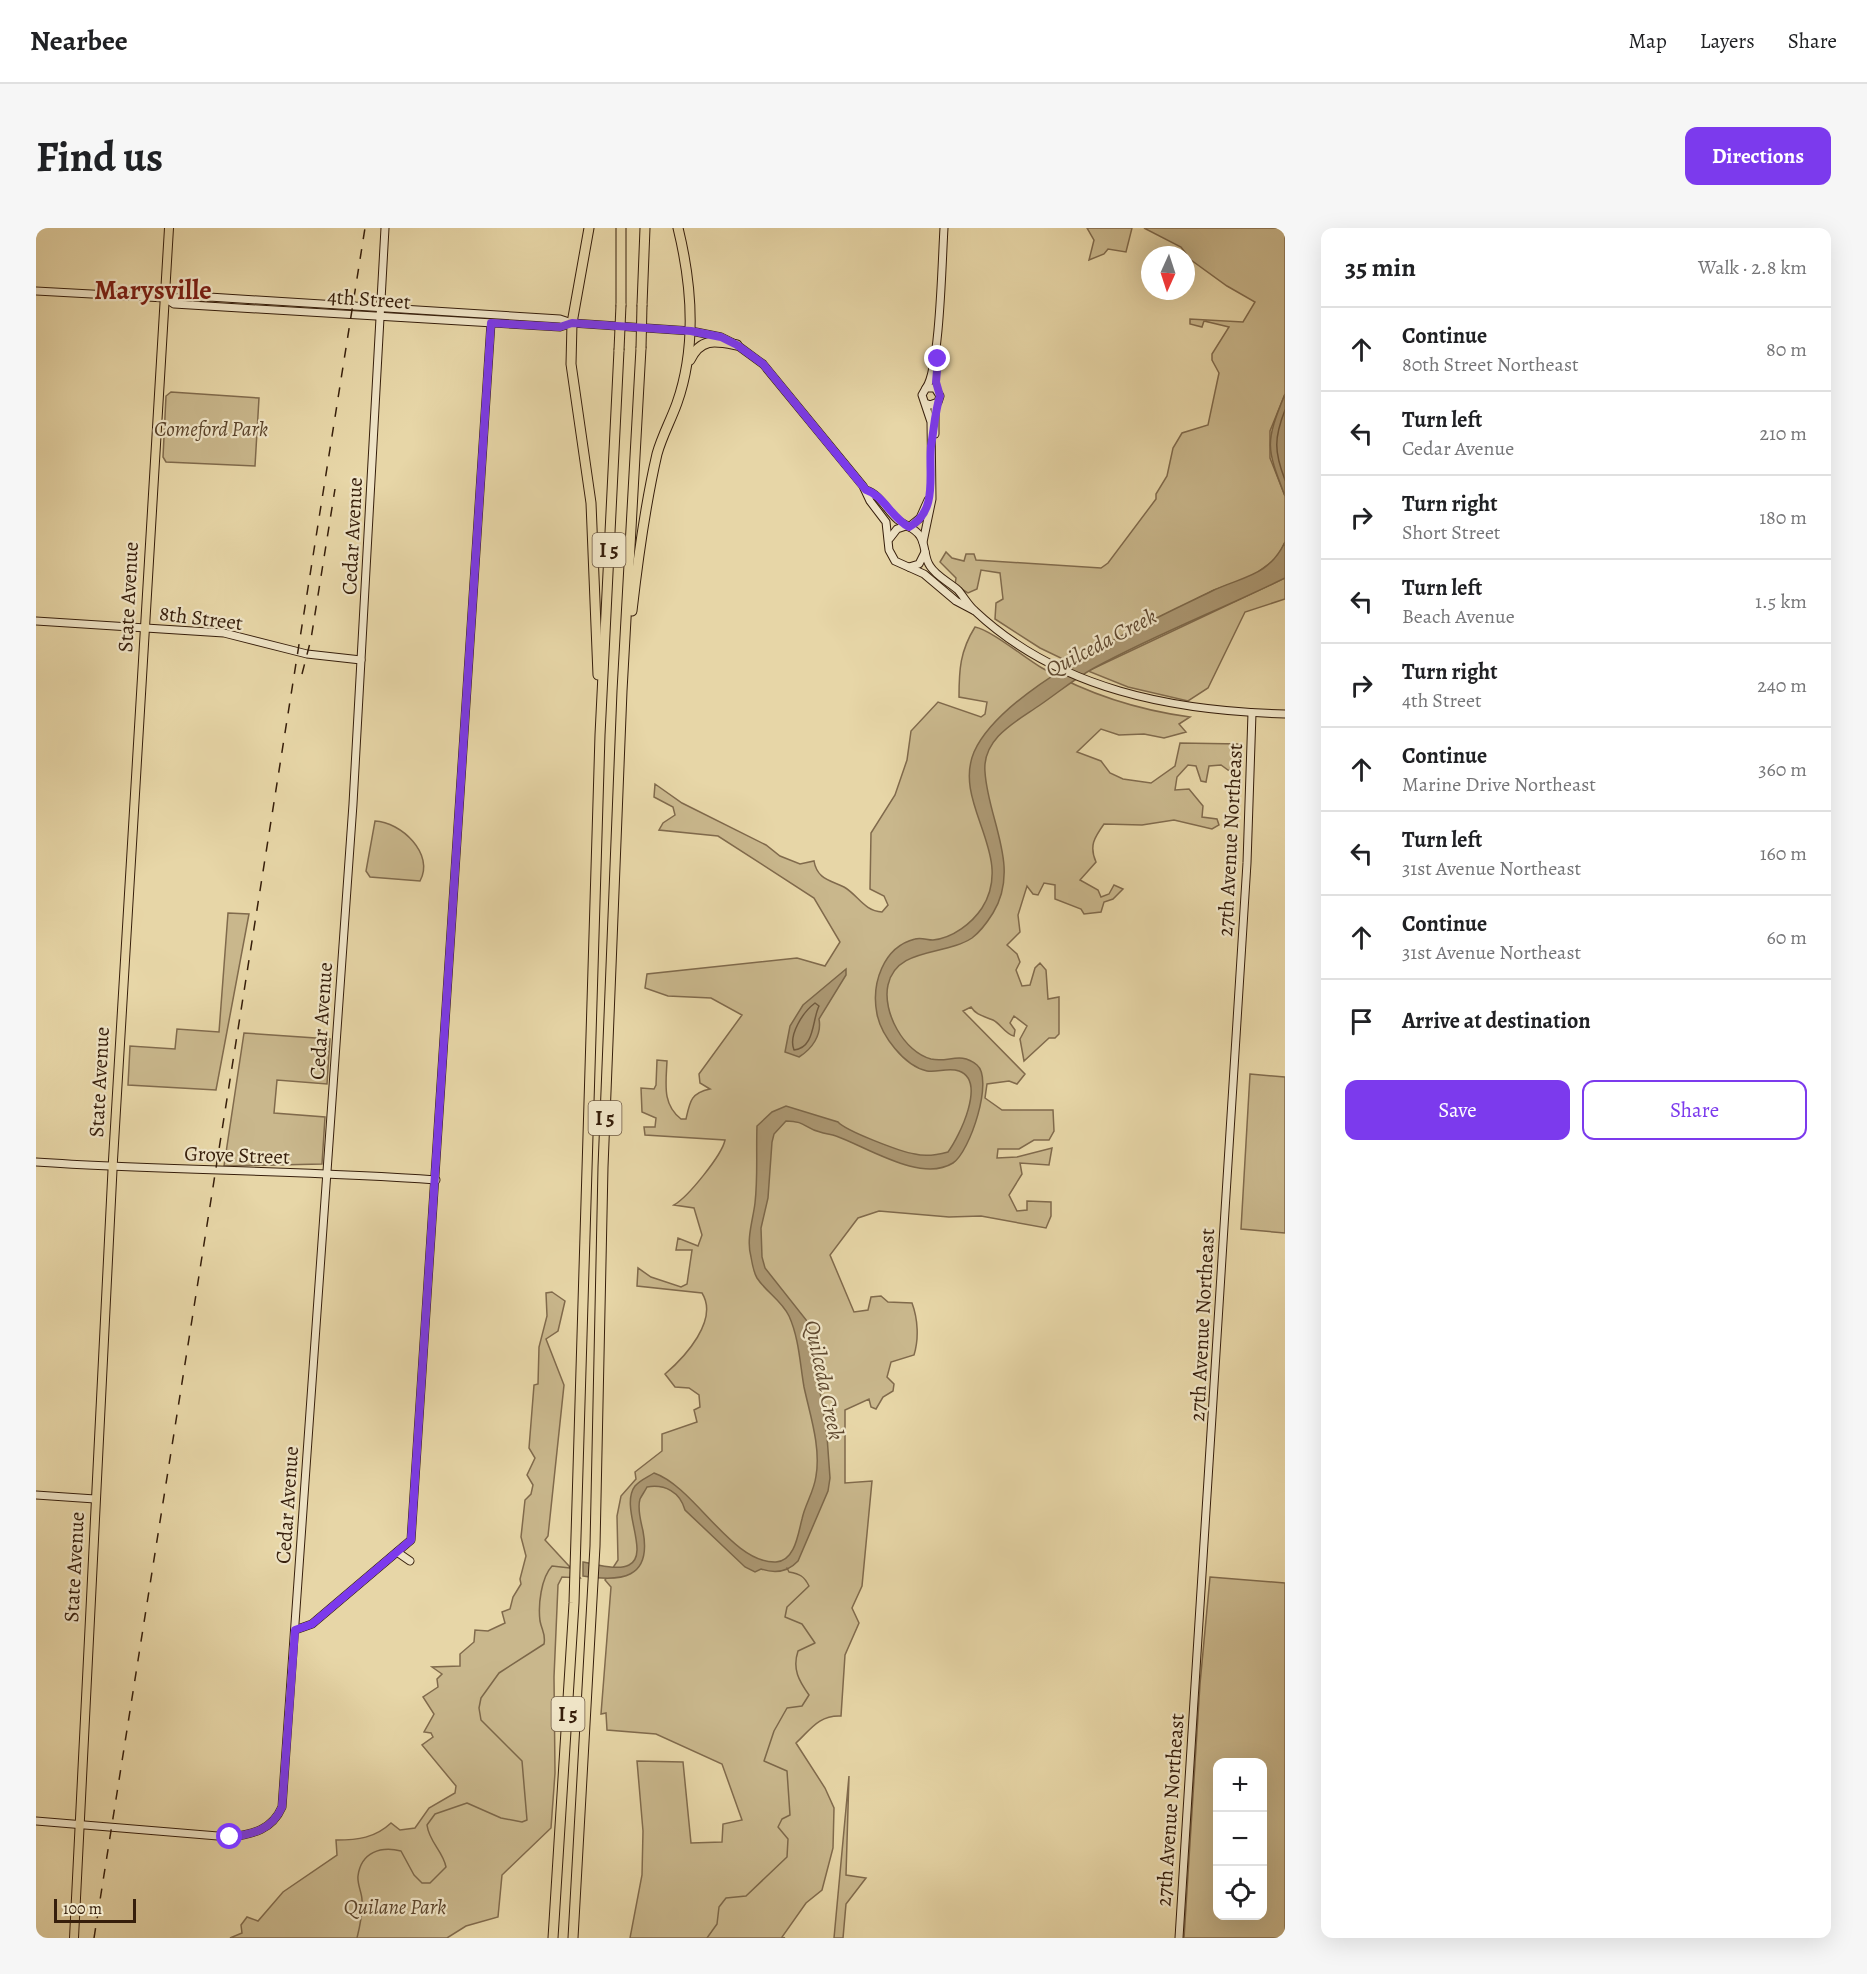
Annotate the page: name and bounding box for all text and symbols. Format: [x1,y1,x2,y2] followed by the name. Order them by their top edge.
[30,22,128,60] text: Nearbee
[1628,27,1667,55] text: Map
[1700,27,1755,55] text: Layers
[1788,27,1837,55] text: Share
[1685,127,1831,185] button: Directions
[36,128,163,185] text: Find us
[1141,246,1195,300] north arrow
[1345,250,1416,285] text: 35 min
[1698,254,1807,281] text: Walk · 2.8 km
[94,272,212,308] district label: Marysville
[326,282,412,316] street label: 4th Street
[1402,321,1487,351] text: Continue
[1345,333,1378,366] icon: ahead
[1766,336,1807,363] text: 80 m
[924,345,950,371] route end
[1402,351,1579,378] text: 80th Street Northeast
[1402,405,1482,435] text: Turn left
[154,415,268,443] park label: Comeford Park
[1345,417,1378,450] icon: left
[1759,420,1807,447] text: 210 m
[1402,435,1514,462] text: Cedar Avenue
[335,476,369,596] street label: Cedar Avenue
[1402,489,1498,519] text: Turn right
[1345,501,1378,534] icon: right
[1759,504,1807,531] text: 180 m
[1402,519,1500,546] text: Short Street
[592,533,626,567] road number: I 5
[111,541,145,653] street label: State Avenue
[1402,573,1482,603] text: Turn left
[1345,585,1378,618] icon: left
[1755,588,1807,615] text: 1.5 km
[158,599,245,637] street label: 8th Street
[1040,601,1162,685] water label: Quilceda Creek
[1402,603,1515,630] text: Beach Avenue
[1402,657,1498,687] text: Turn right
[1345,669,1378,702] icon: right
[1757,672,1807,699] text: 240 m
[1402,687,1481,714] text: 4th Street
[1402,741,1487,771] text: Continue
[1211,742,1249,937] street label: 27th Avenue Northeast
[1345,753,1378,786] icon: ahead
[1758,756,1807,783] text: 360 m
[1402,771,1596,798] text: Marine Drive Northeast
[1402,825,1482,855] text: Turn left
[1345,837,1378,870] icon: left
[1760,840,1807,867] text: 160 m
[1402,855,1581,882] text: 31st Avenue Northeast
[1402,909,1487,939] text: Continue
[1345,921,1378,954] icon: ahead
[1767,924,1807,951] text: 60 m
[1402,939,1581,966] text: 31st Avenue Northeast
[303,961,339,1081] street label: Cedar Avenue
[1345,1005,1378,1038] icon: arrive
[1402,1006,1591,1036] text: Arrive at destination
[82,1026,116,1138] street label: State Avenue
[1345,1080,1570,1140] button: Save
[1582,1080,1807,1140] button: Share
[588,1101,622,1135] road number: I 5
[184,1139,290,1171] street label: Grove Street
[1183,1227,1221,1422] street label: 27th Avenue Northeast
[797,1317,851,1443] water label: Quilceda Creek
[269,1445,305,1565] street label: Cedar Avenue
[57,1511,91,1623] street label: State Avenue
[552,1697,584,1731] road number: I 5
[1149,1712,1191,1908] street label: 27th Avenue Northeast
[1213,1758,1267,1920] map controls
[1213,1758,1267,1812] button: +
[1213,1812,1267,1866] button: −
[216,1823,242,1849] route start
[1213,1866,1267,1920] button: locate
[344,1893,446,1921] park label: Quilane Park
[54,1896,136,1924] scale bar
[63,1898,102,1920] text: 100 m

